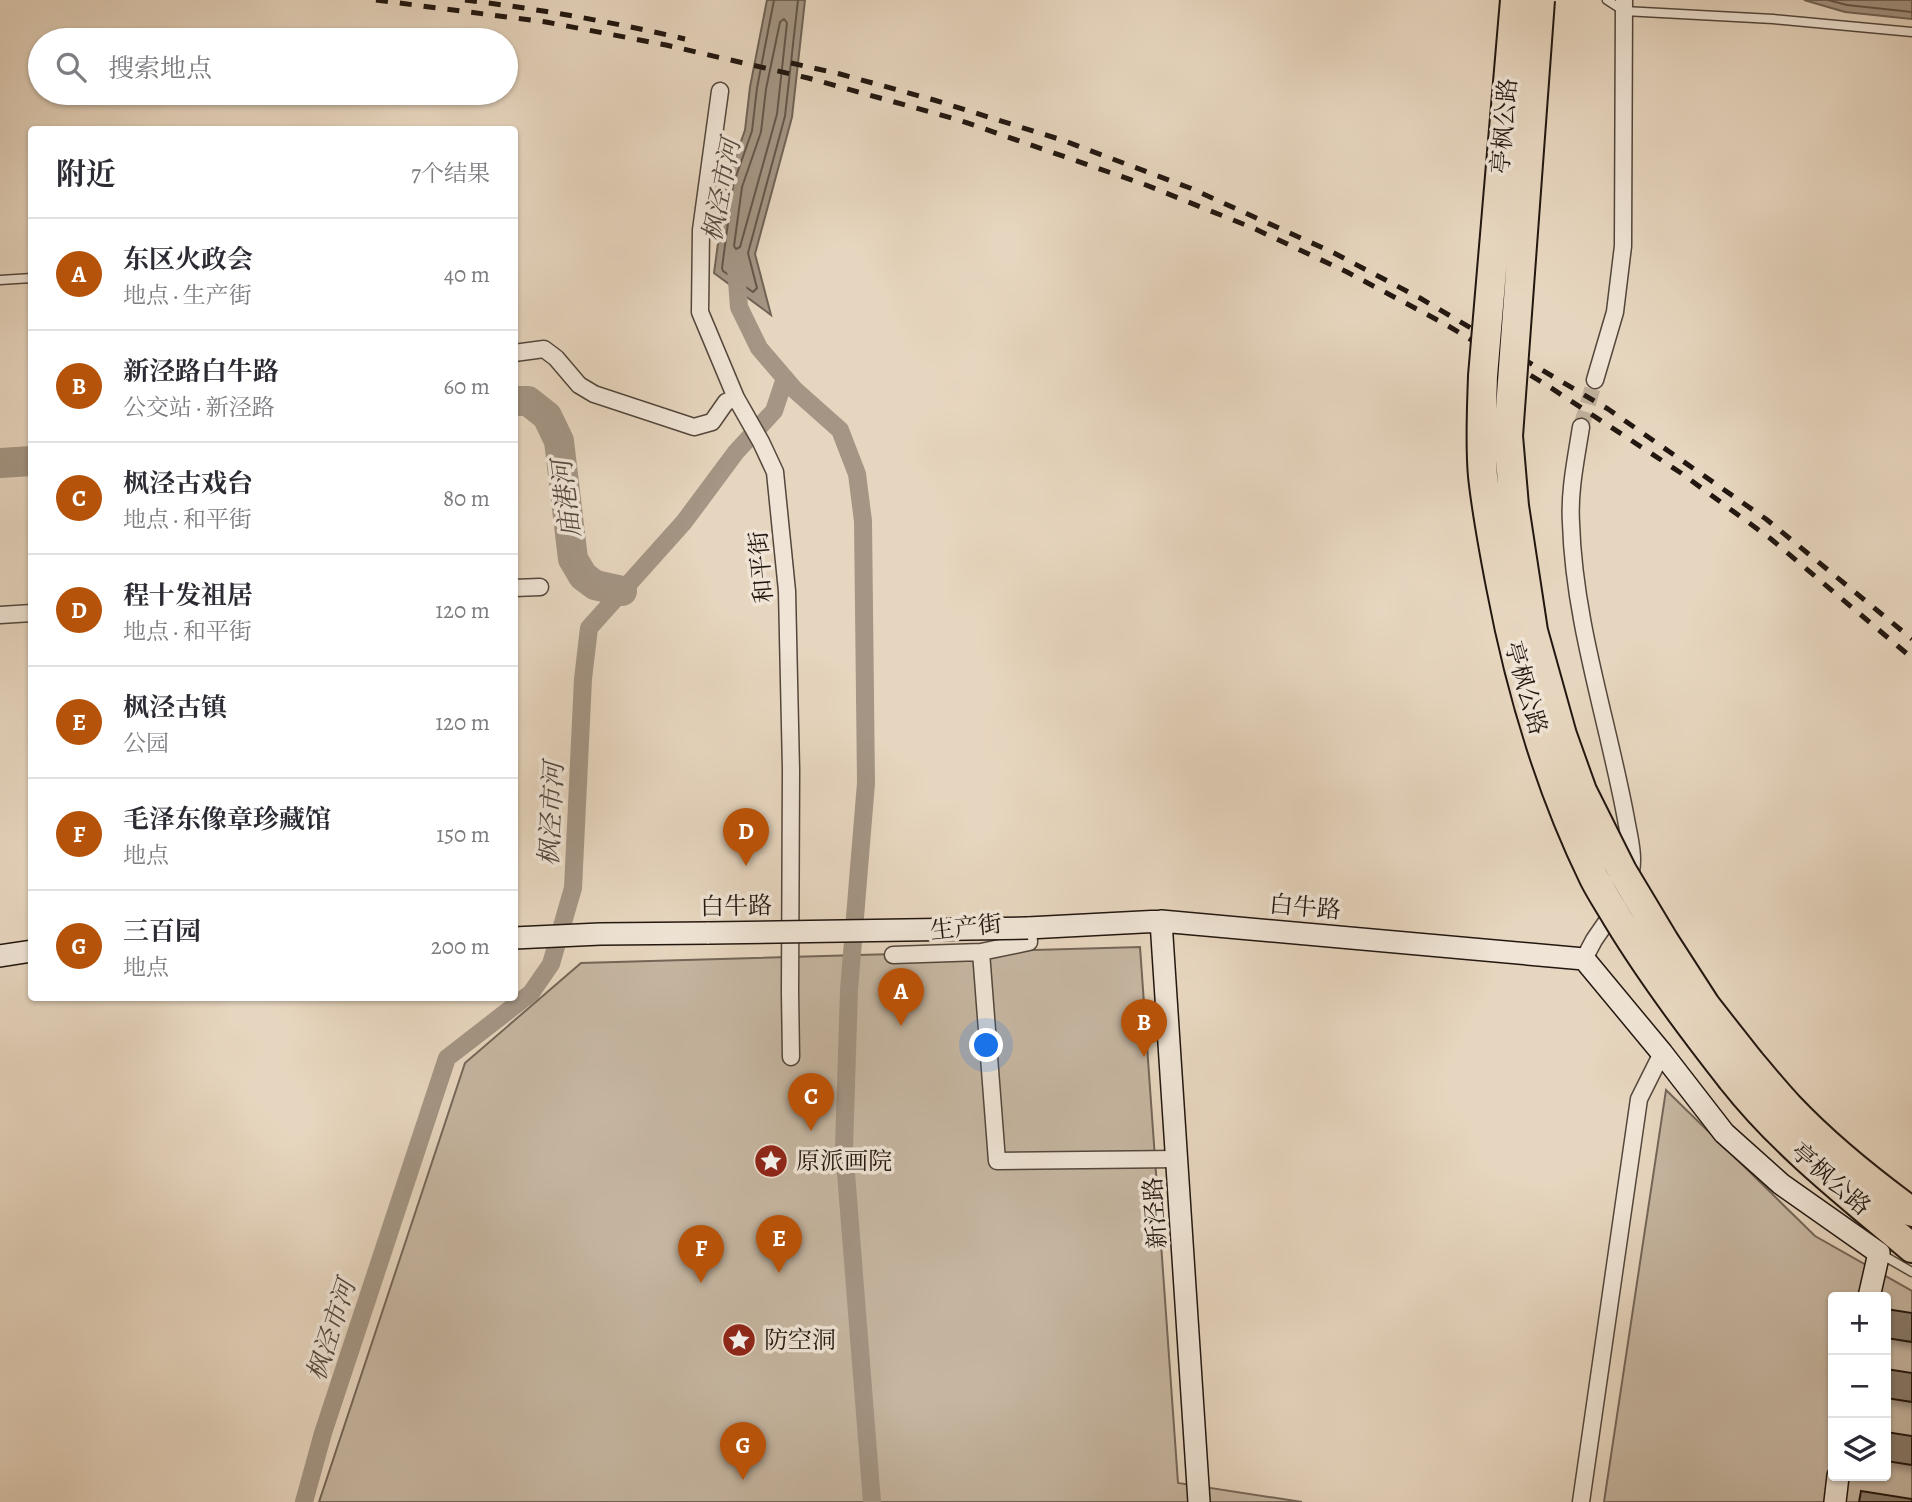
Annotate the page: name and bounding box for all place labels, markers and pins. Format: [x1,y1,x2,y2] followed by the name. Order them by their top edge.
[723,808,769,866] pin: D
[878,968,924,1026] pin: A
[1121,999,1167,1057] pin: B
[788,1073,834,1131] pin: C
[752,1142,790,1180] place icon: 原派画院
[796,1145,892,1177] place label: 原派画院
[756,1215,802,1273] pin: E
[678,1225,724,1283] pin: F
[720,1321,758,1359] place icon: 防空洞
[764,1324,836,1356] place label: 防空洞
[720,1422,766,1480] pin: G

